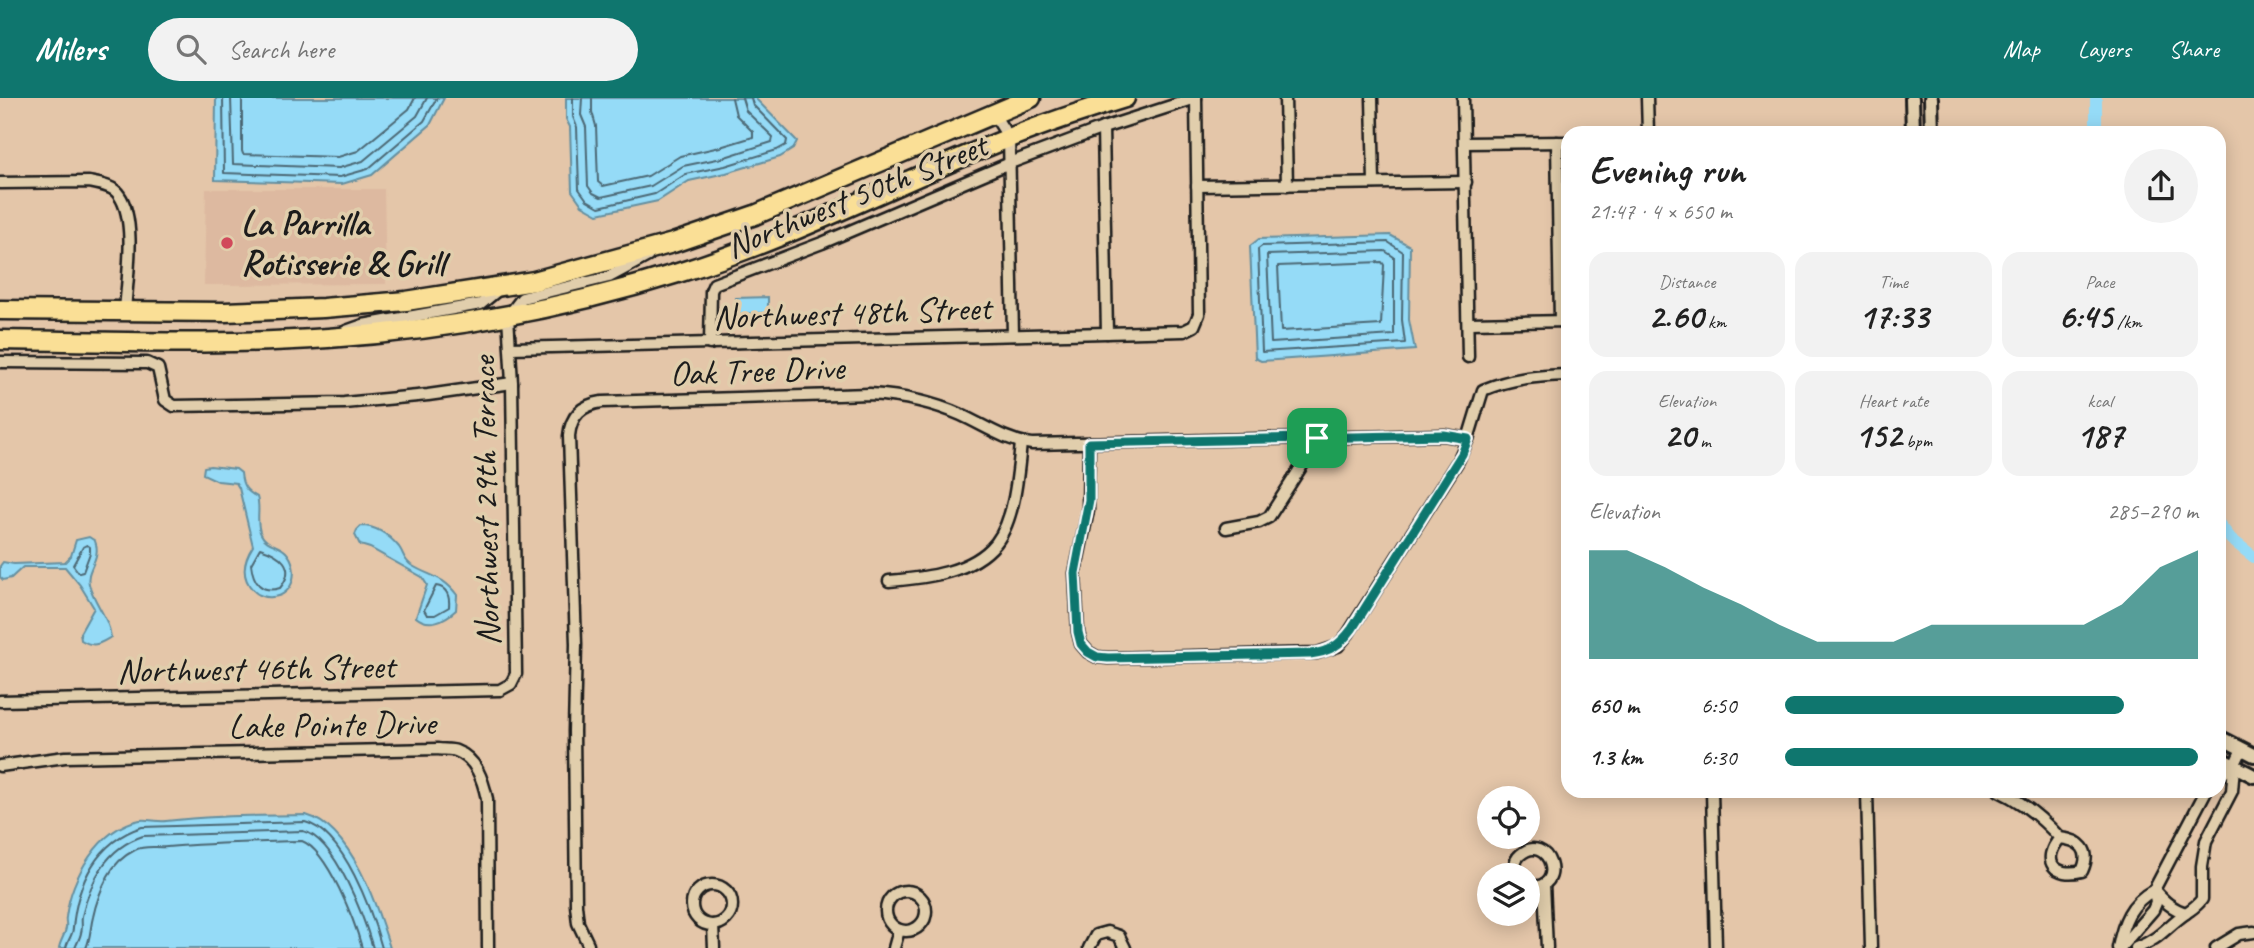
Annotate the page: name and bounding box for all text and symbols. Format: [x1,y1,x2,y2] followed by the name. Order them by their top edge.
[148,18,638,81] search box
[35,28,106,70] text: Milers
[172,30,210,68] icon: search
[228,33,334,66] text: Search here
[2003,34,2040,64] text: Map
[2078,34,2131,64] text: Layers
[2169,34,2219,64] text: Share
[719,121,997,268] street label: Northwest 50th Street
[1589,147,1745,194] text: Evening run
[2124,149,2198,223] button: share
[1589,197,1732,226] text: 21:47 · 4 × 650 m
[241,201,451,286] place label: La Parrilla Rotisserie & Grill
[219,235,235,251] marker: La Parrilla Rotisserie & Grill
[1659,270,1716,294] text: Distance
[1879,270,1908,294] text: Time
[2085,270,2114,294] text: Pace
[712,285,995,340] street label: Northwest 48th Street
[1648,294,1703,339] text: 2.60
[1859,294,1928,339] text: 17:33
[2058,294,2112,339] text: 6:45
[1703,310,1726,334] text: km
[2112,310,2142,334] text: /km
[669,345,848,396] street label: Oak Tree Drive
[460,353,511,646] street label: Northwest 29th Terrace
[1658,389,1716,413] text: Elevation
[1859,389,1928,413] text: Heart rate
[2087,389,2112,413] text: kcal
[1287,408,1347,468] pin
[1664,413,1695,458] text: 20
[1855,413,1902,458] text: 152
[2076,413,2123,458] text: 187
[1298,419,1336,457] icon: arrive
[1695,429,1711,453] text: m
[1902,429,1932,453] text: bpm
[1589,497,1660,526] text: Elevation
[2107,497,2198,526] text: 285–290 m
[117,644,399,693] street label: Northwest 46th Street
[1589,691,1639,720] text: 650 m
[1701,691,1737,720] text: 6:50
[228,700,439,749] street label: Lake Pointe Drive
[1589,743,1643,772] text: 1.3 km
[1701,743,1737,772] text: 6:30
[1477,786,1540,926] map controls
[1477,786,1540,849] button: locate
[1477,863,1540,926] button: layers

